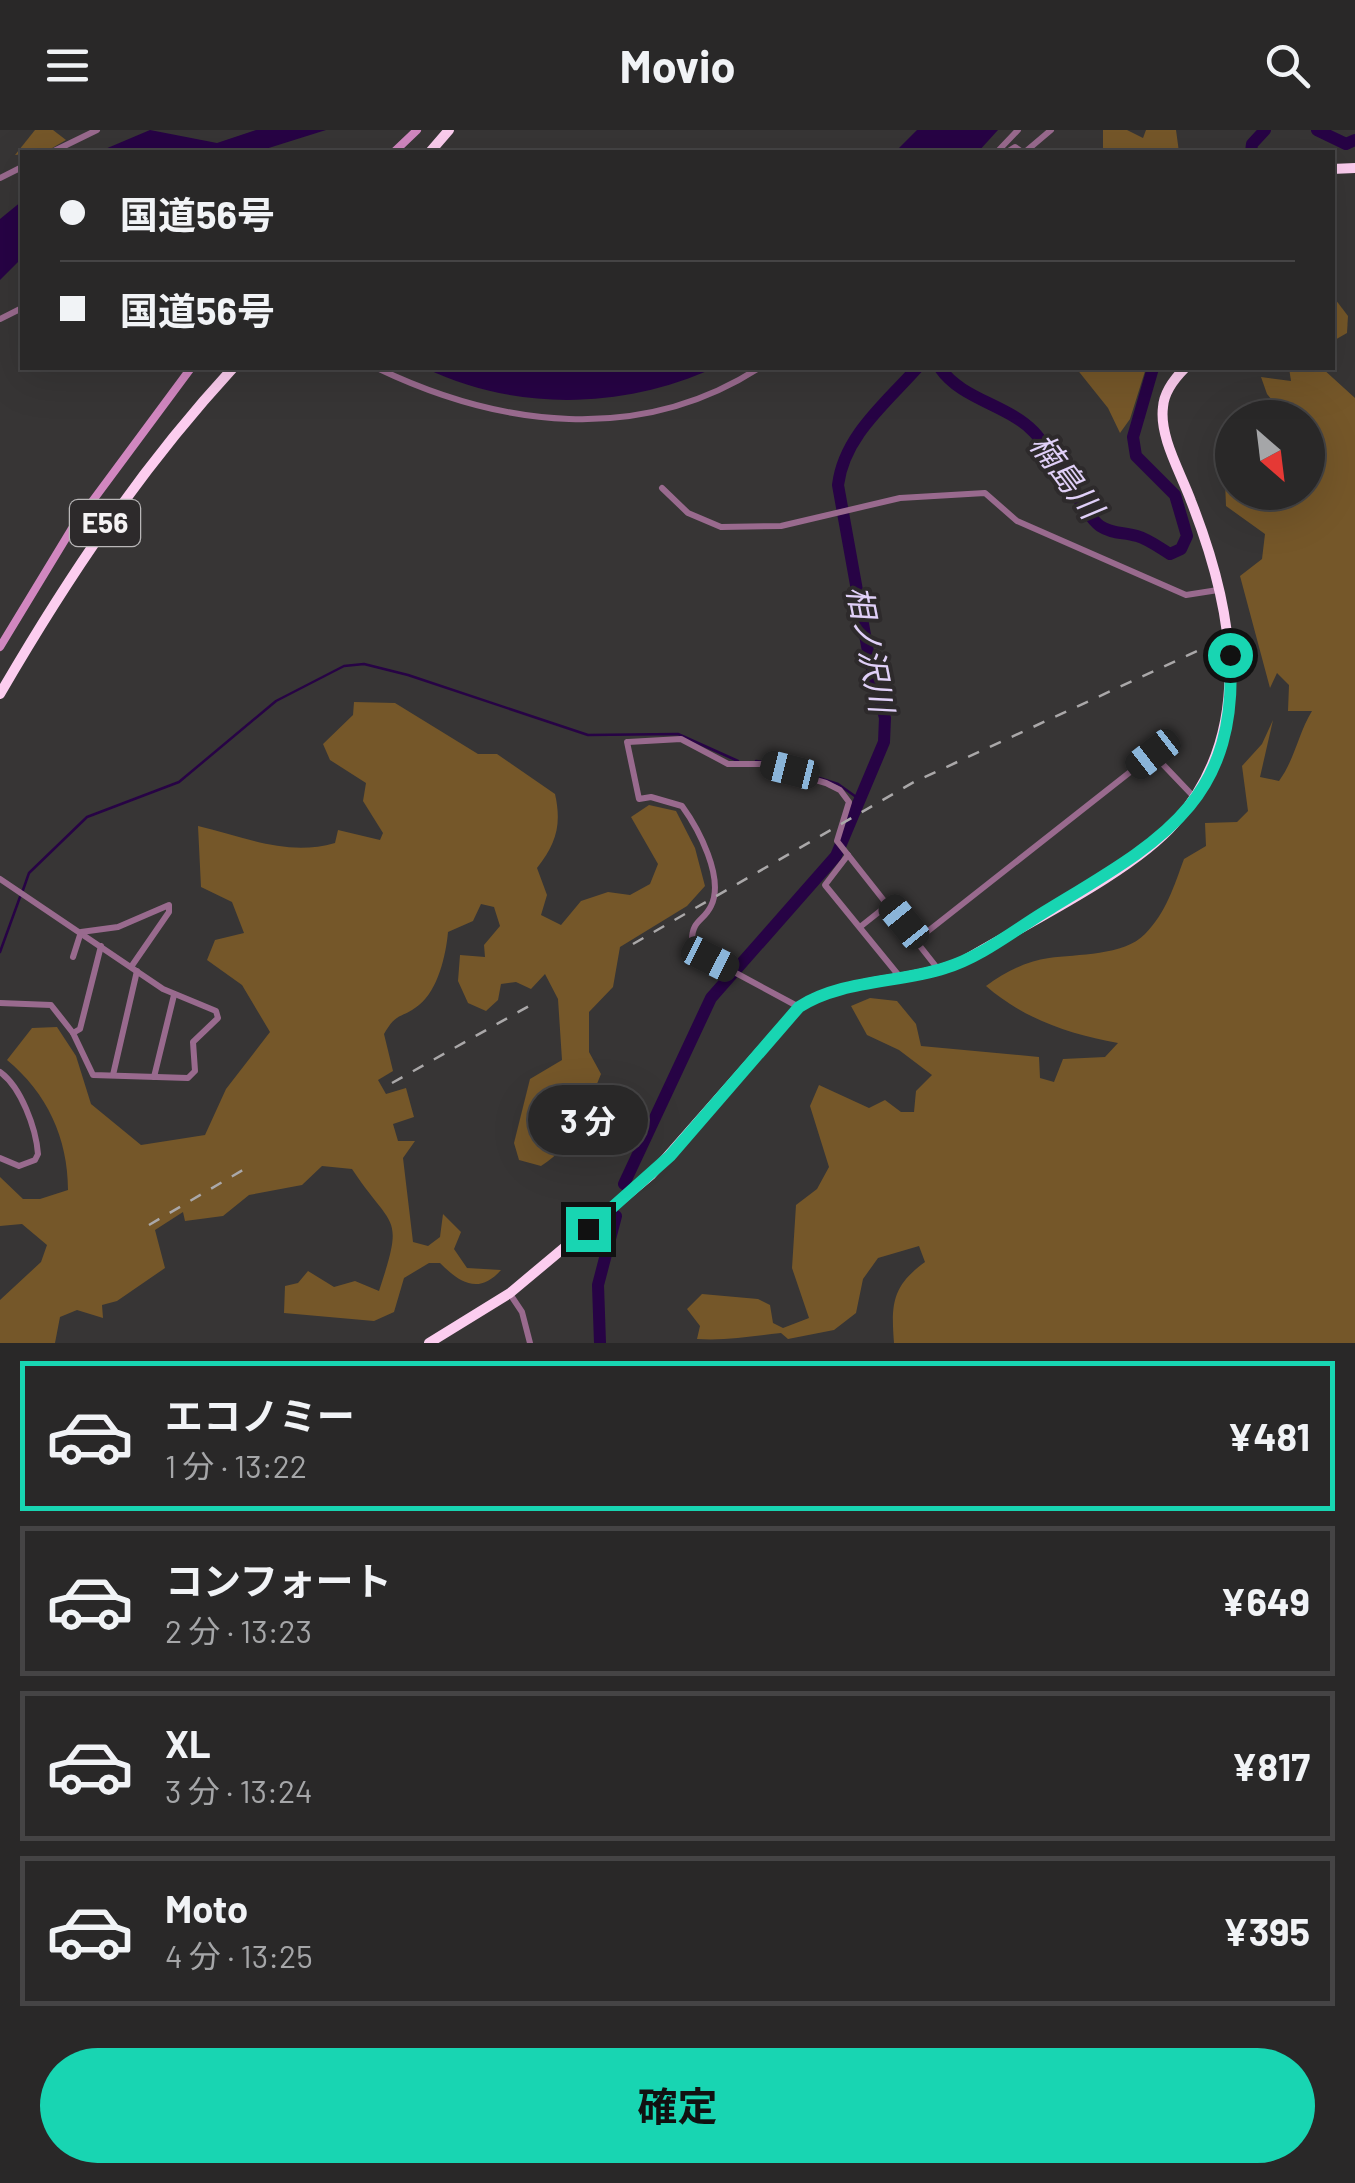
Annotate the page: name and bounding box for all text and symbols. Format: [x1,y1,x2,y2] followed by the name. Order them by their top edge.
[40,38,95,93] icon: menu
[620,38,735,92] text: Movio
[1260,38,1315,93] icon: search
[120,191,275,237] text: 国道56号
[120,287,275,333] text: 国道56号
[1215,400,1325,510] north arrow
[1215,400,1325,510] map controls
[1024,425,1113,527] water label: 楠島川
[70,500,140,546] road number: E56
[841,582,903,718] water label: 相ノ沢川
[1208,633,1253,678] route start
[1120,724,1186,784] car
[757,748,823,792] car
[873,889,935,955] car
[676,932,744,986] car
[528,1084,648,1154] callout: 3 分
[560,1101,616,1139] text: 3 分
[566,1207,611,1252] route end
[45,1391,135,1481] icon: car
[165,1392,355,1438] text: エコノミー
[1227,1413,1310,1459] text: ¥481
[165,1446,307,1484] text: 1 分 · 13:22
[45,1556,135,1646] icon: car
[165,1557,392,1603] text: コンフォート
[1220,1578,1310,1624] text: ¥649
[165,1611,312,1649] text: 2 分 · 13:23
[165,1720,211,1766] text: XL
[45,1721,135,1811] icon: car
[1231,1743,1310,1789] text: ¥817
[165,1771,313,1809] text: 3 分 · 13:24
[165,1885,248,1931] text: Moto
[45,1886,135,1976] icon: car
[1223,1908,1310,1954] text: ¥395
[165,1936,313,1974] text: 4 分 · 13:25
[40,2048,1315,2163] button: 確定

